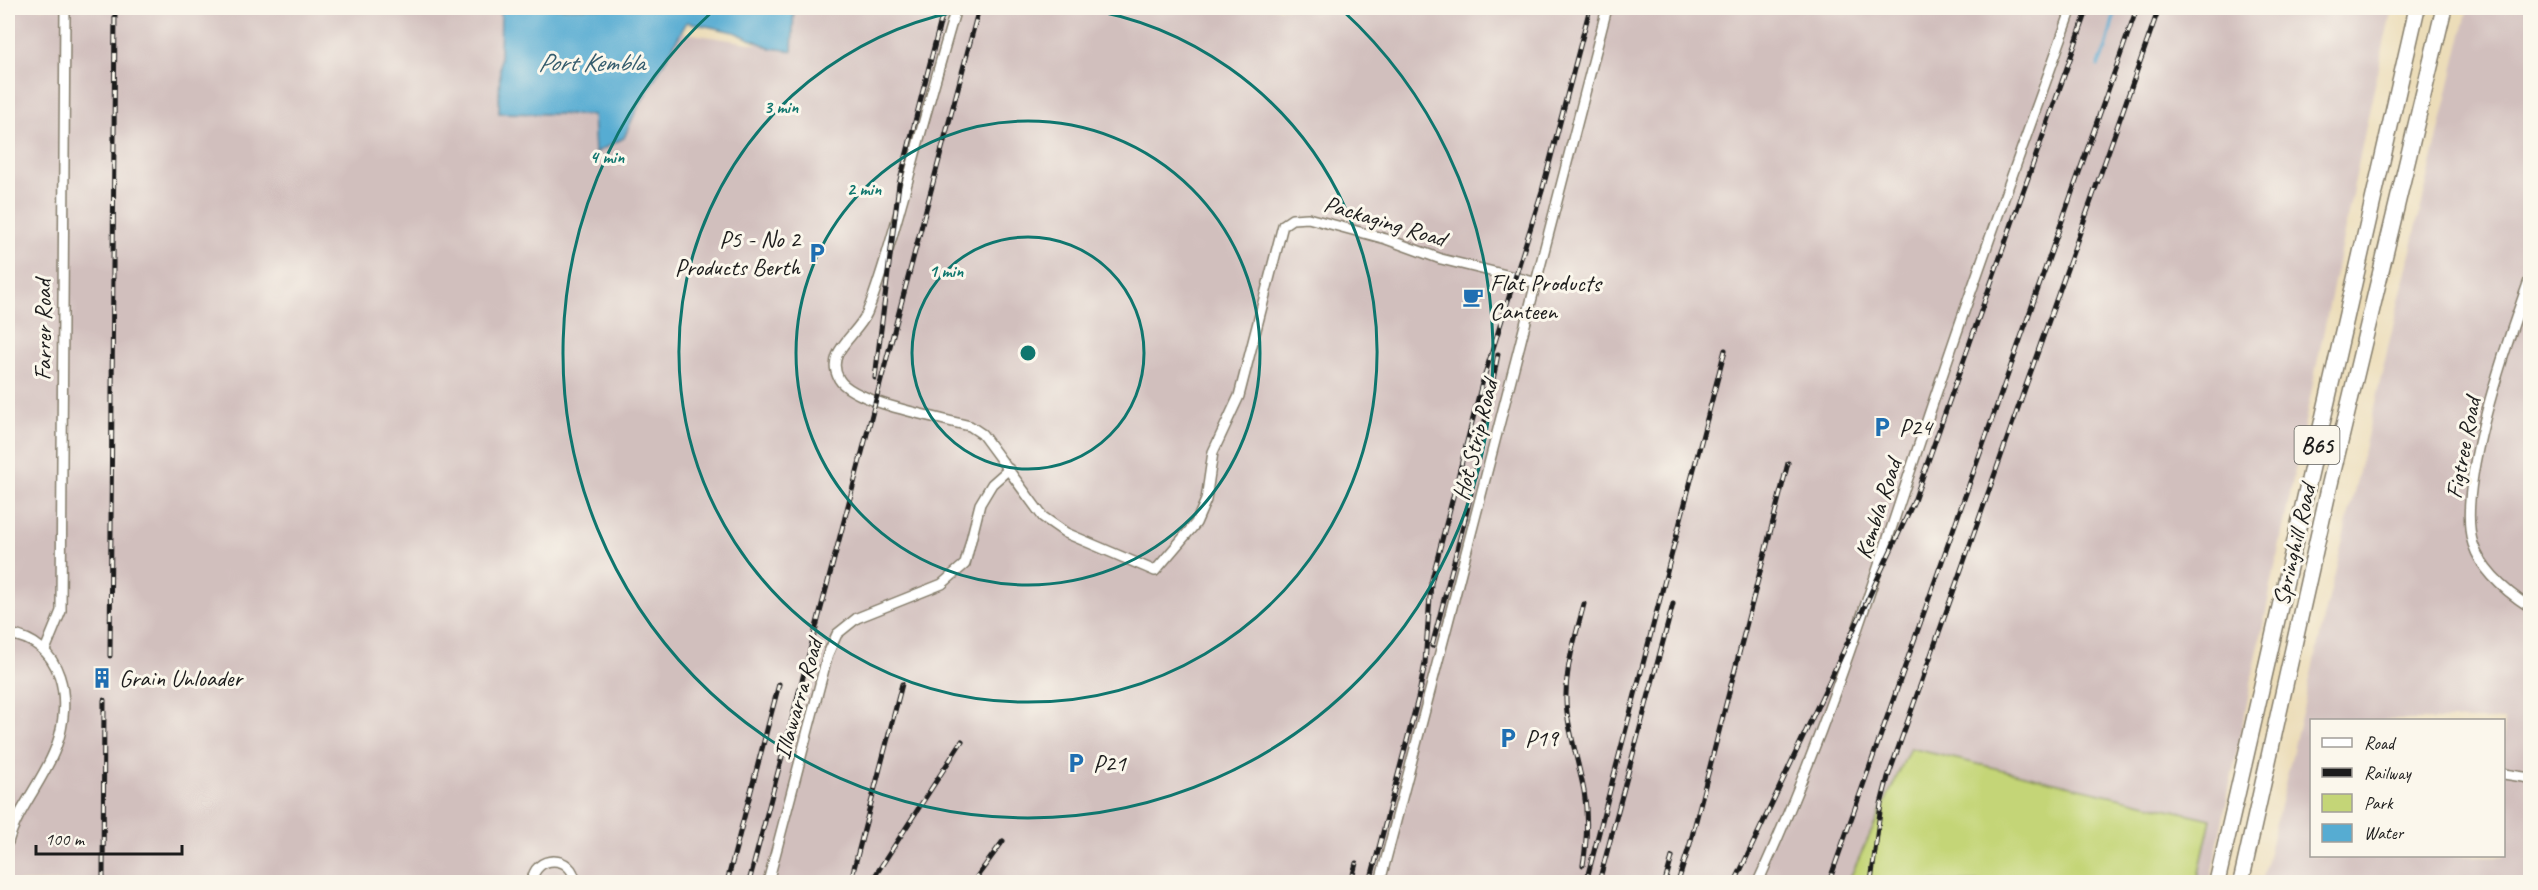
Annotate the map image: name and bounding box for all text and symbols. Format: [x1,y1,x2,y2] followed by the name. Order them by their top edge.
[538,46,647,79] water label: Port Kembla
[764,96,799,118] text: 3 min
[590,146,625,168] text: 4 min
[847,178,882,200] text: 2 min
[1320,188,1453,255] street label: Packaging Road
[675,224,802,282] place label: P5 - No 2 Products Berth
[805,241,829,265] parking icon: P5 - No 2 Products Berth
[929,260,964,282] text: 1 min
[1490,268,1604,326] place label: Flat Products Canteen
[28,276,58,381] street label: Farrer Road
[1461,285,1485,309] cafe icon: Flat Products Canteen
[1018,343,1038,363] centre of rings
[1446,373,1505,504] street label: Hot Strip Road
[2439,391,2488,501] street label: Figtree Road
[1899,412,1934,442] place label: P24
[1870,415,1894,439] parking icon: P24
[2294,426,2340,464] road number: B65
[1848,452,1909,563] street label: Kembla Road
[2265,478,2323,609] street label: Springhill Road
[767,632,830,763] street label: Illawarra Road
[119,663,244,693] place label: Grain Unloader
[90,666,114,690] building icon: Grain Unloader
[2310,719,2505,857] legend
[1525,723,1560,753] place label: P19
[1496,726,1520,750] parking icon: P19
[2364,732,2397,754] text: Road
[1093,748,1127,778] place label: P21
[1064,751,1088,775] parking icon: P21
[2364,762,2412,784] text: Railway
[2364,792,2394,814] text: Park
[36,818,182,856] scale bar
[2364,822,2405,844] text: Water
[45,828,86,850] text: 100 m

